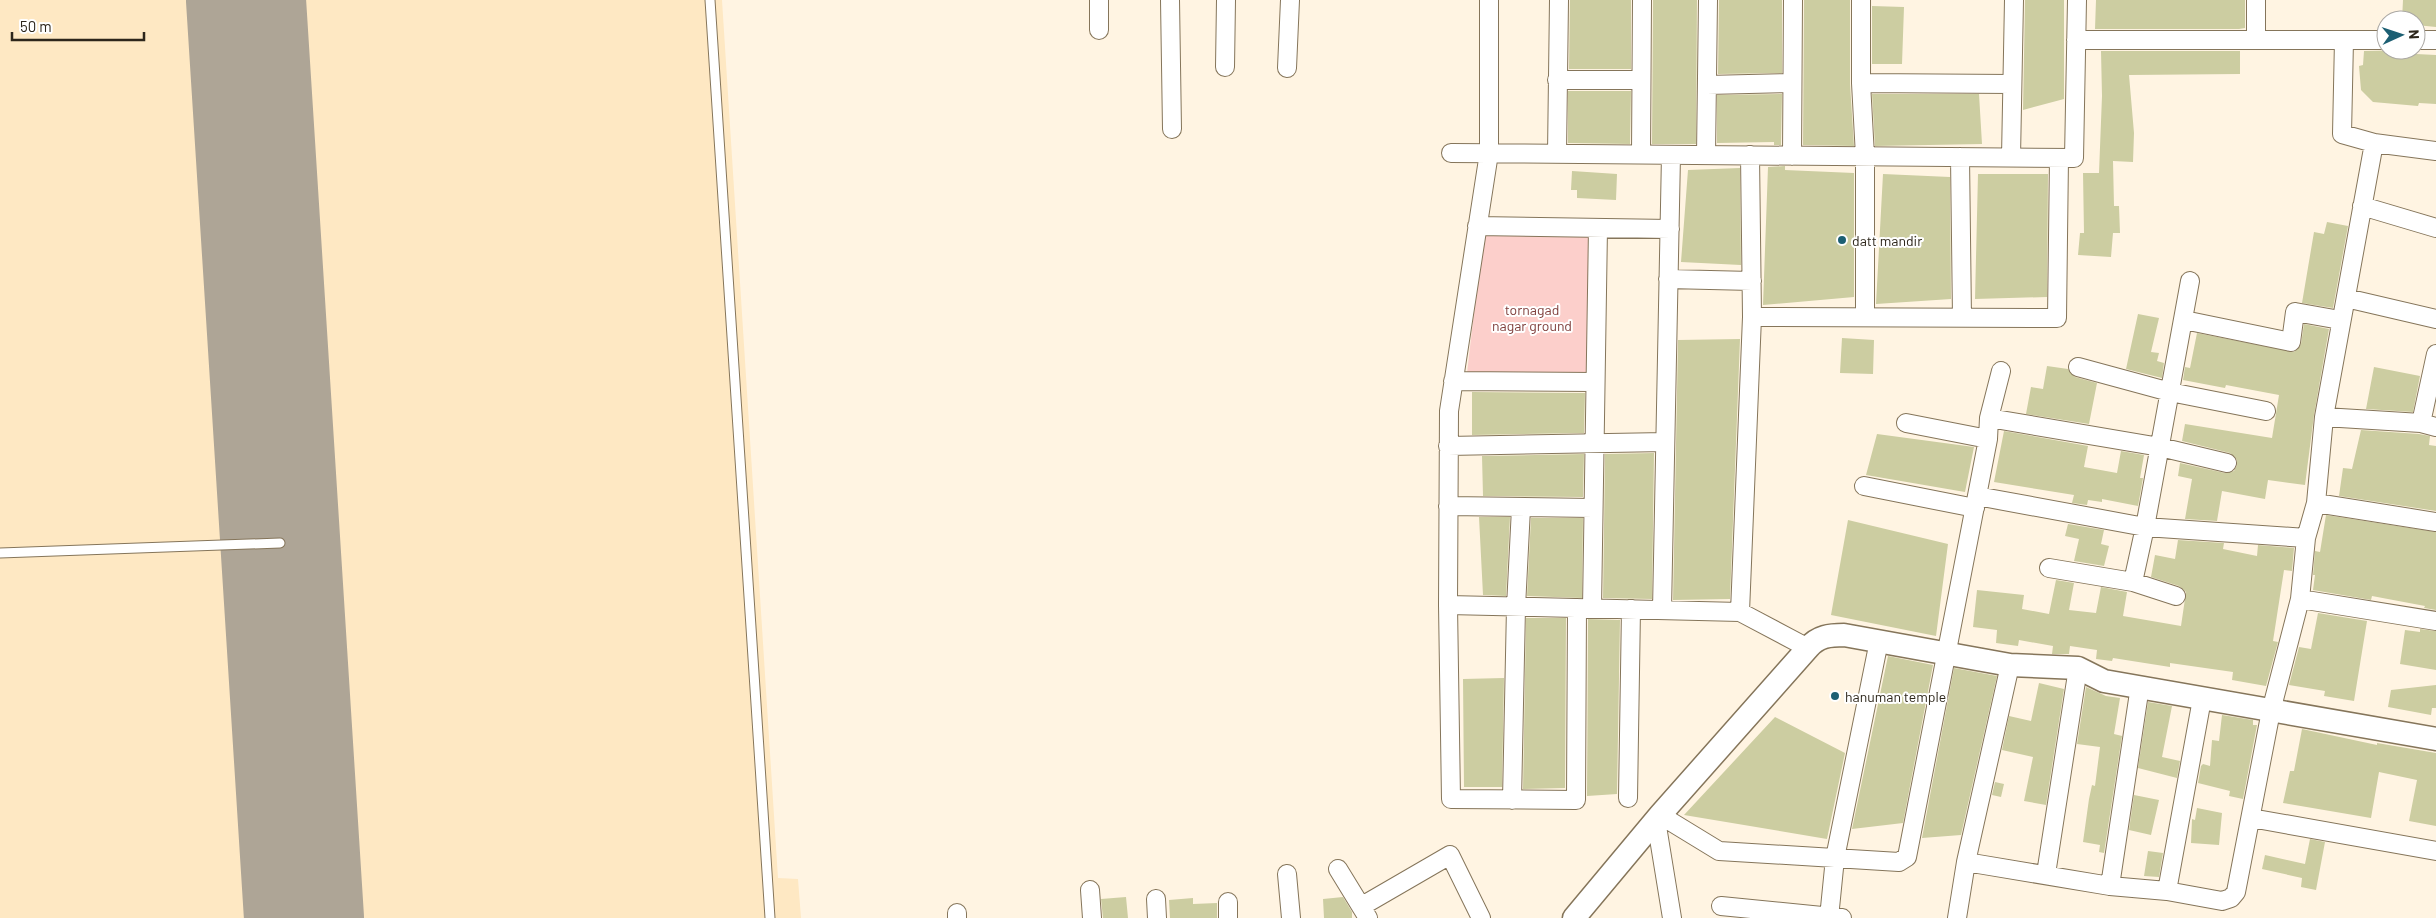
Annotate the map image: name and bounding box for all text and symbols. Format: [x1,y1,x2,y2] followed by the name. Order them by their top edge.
[12,10,145,42] scale bar
[2376,10,2426,60] north arrow
[20,17,52,35] text: 50 m
[2406,29,2423,39] text: N
[1852,232,1922,249] place label: datt mandir
[1836,234,1848,246] marker: datt mandir
[1492,301,1572,334] park label: tornagad nagar ground
[1845,688,1946,705] place label: hanuman temple
[1829,690,1841,702] marker: hanuman temple

